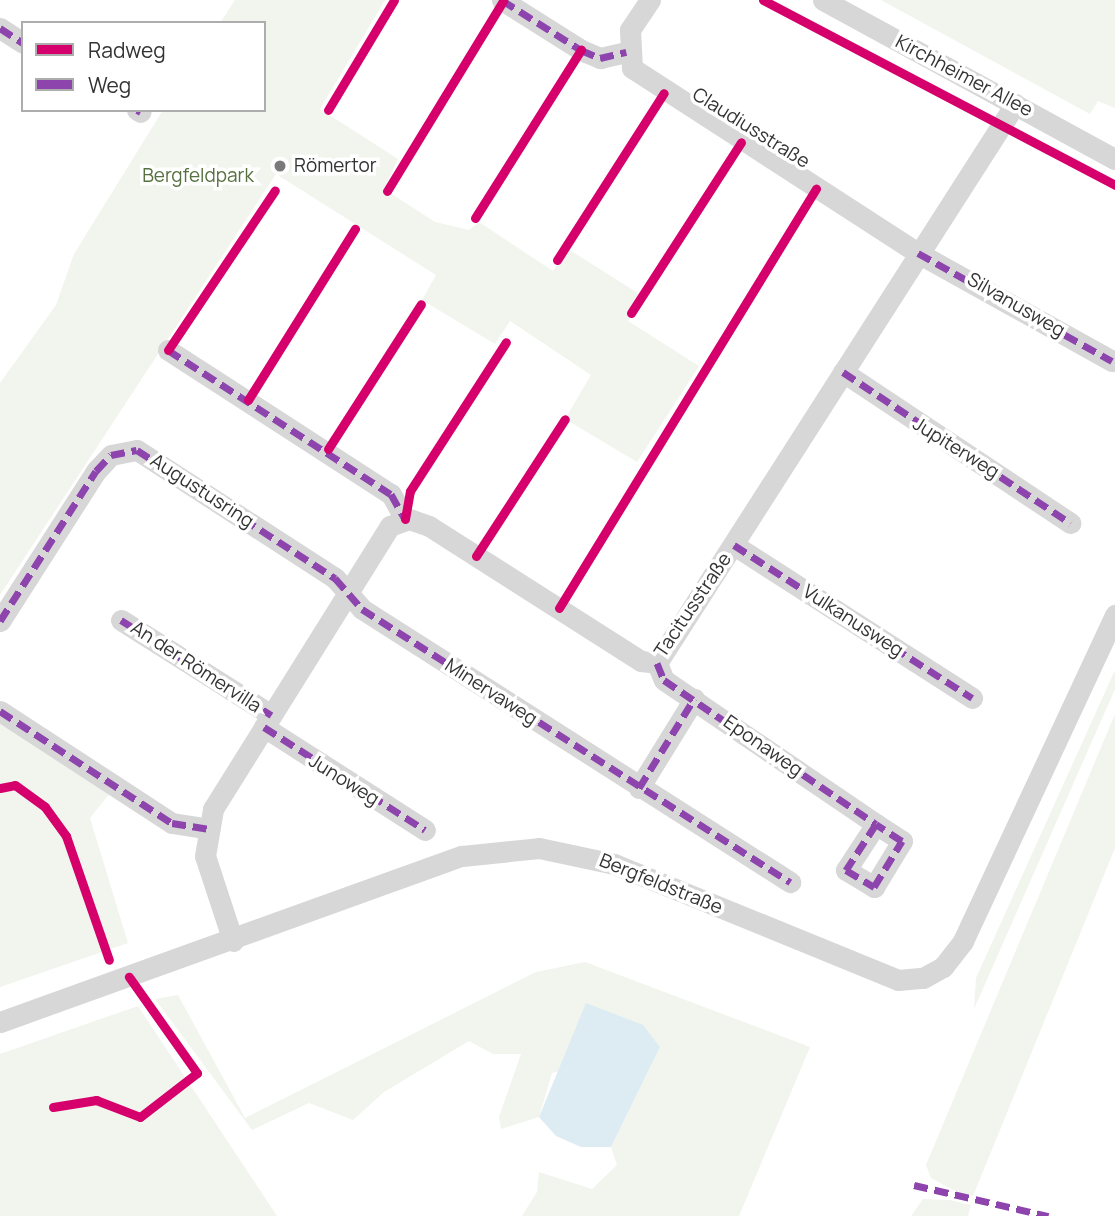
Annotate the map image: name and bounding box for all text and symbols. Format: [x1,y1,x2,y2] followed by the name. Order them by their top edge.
[21,21,266,112] legend
[892,30,1036,122] street label: Kirchheimer Allee
[88,36,166,64] text: Radweg
[88,71,131,99] text: Weg
[688,83,814,173] street label: Claudiusstraße
[294,155,377,177] place label: Römertor
[272,158,288,174] marker: Römertor
[142,165,254,187] park label: Bergfeldpark
[963,268,1069,342] street label: Silvanusweg
[909,412,1003,484] street label: Jupiterweg
[146,449,258,533] street label: Augustusring
[650,548,736,662] street label: Tacitusstraße
[798,580,908,662] street label: Vulkanusweg
[127,616,265,718] street label: An der Römervilla
[441,654,541,730] street label: Minervaweg
[719,710,807,782] street label: Eponaweg
[305,749,383,811] street label: Junoweg
[596,849,726,919] street label: Bergfeldstraße

